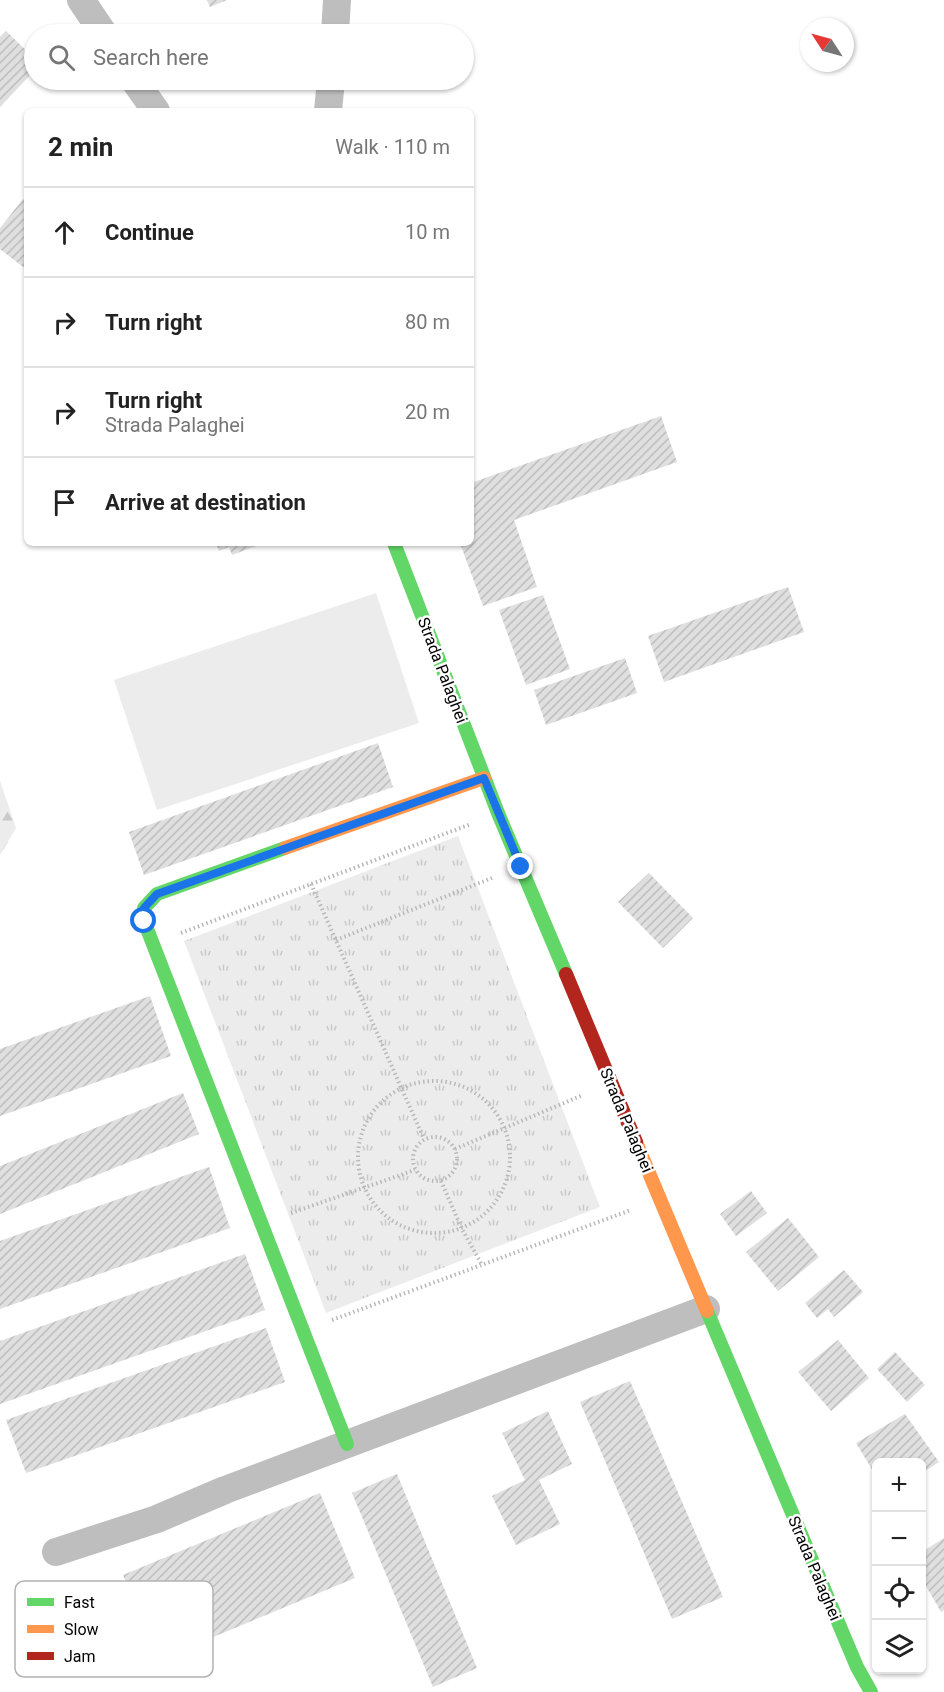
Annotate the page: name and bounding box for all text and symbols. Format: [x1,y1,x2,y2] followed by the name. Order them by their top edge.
[800,18,854,72] north arrow
[24,24,474,90] search box
[45,41,78,74] icon: search
[93,45,209,70] text: Search here
[48,132,113,162] text: 2 min
[335,135,450,159] text: Walk · 110 m
[48,216,81,249] icon: ahead
[105,220,194,245] text: Continue
[405,220,450,244] text: 10 m
[48,306,81,339] icon: right
[105,310,202,335] text: Turn right
[405,310,450,334] text: 80 m
[105,388,202,413] text: Turn right
[48,396,81,429] icon: right
[405,400,450,424] text: 20 m
[105,413,245,437] text: Strada Palaghei
[48,486,81,519] icon: arrive
[105,490,306,515] text: Arrive at destination
[414,615,471,726] street label: Strada Palaghei
[507,853,533,879] route end
[130,907,156,933] route start
[596,1065,657,1175] street label: Strada Palaghei
[872,1458,926,1674] map controls
[872,1458,926,1512] button: +
[872,1512,926,1566] button: −
[784,1513,845,1623] street label: Strada Palaghei
[872,1566,926,1620] button: locate
[15,1581,213,1677] legend
[64,1593,95,1612] text: Fast
[64,1620,99,1639] text: Slow
[872,1620,926,1674] button: layers
[64,1647,96,1666] text: Jam

